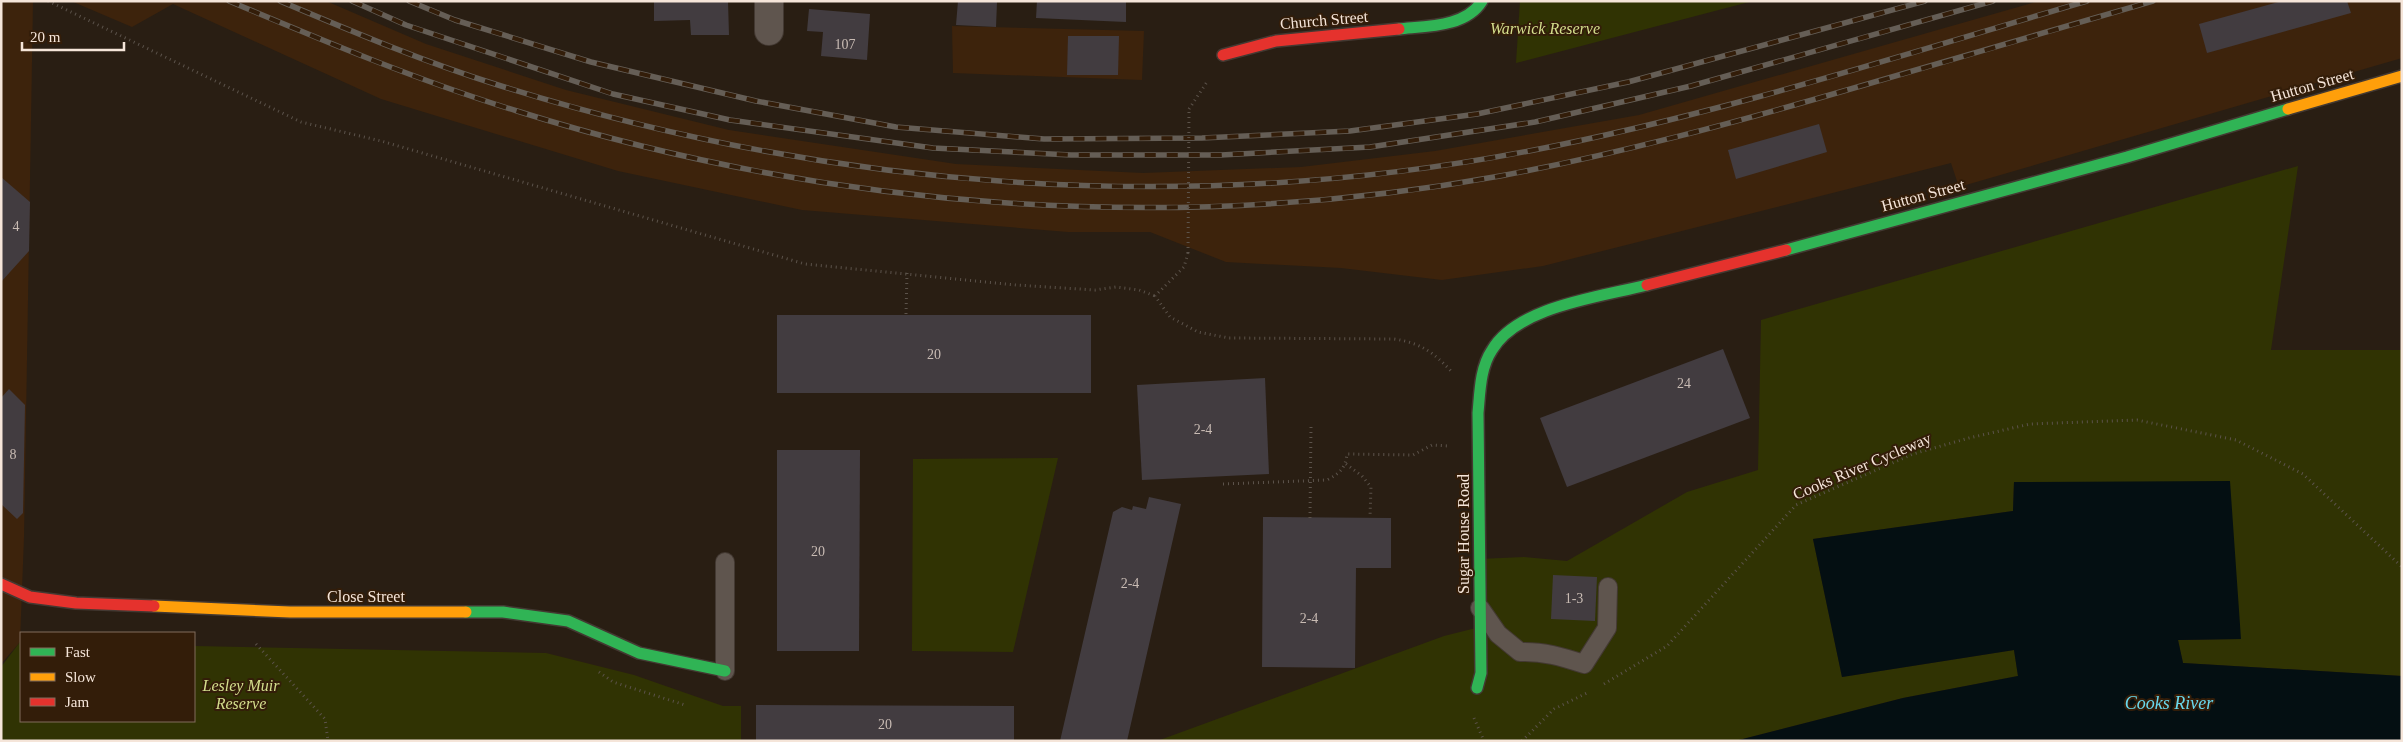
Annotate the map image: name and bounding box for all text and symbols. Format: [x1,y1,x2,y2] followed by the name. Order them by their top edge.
[1279,8,1369,32] street label: Church Street
[22,20,125,52] scale bar
[1490,20,1600,37] park label: Warwick Reserve
[30,29,61,45] text: 20 m
[835,37,856,52] house number: 107
[2268,65,2356,105] street label: Hutton Street
[1879,176,1967,214] street label: Hutton Street
[13,219,20,234] house number: 4
[927,347,941,362] house number: 20
[1677,376,1691,391] house number: 24
[1194,422,1212,437] house number: 2-4
[1790,429,1934,504] street label: Cooks River Cycleway
[10,447,17,462] house number: 8
[1455,474,1473,594] street label: Sugar House Road
[811,544,825,559] house number: 20
[1121,576,1139,591] house number: 2-4
[327,588,405,605] street label: Close Street
[1565,591,1583,606] house number: 1-3
[1300,611,1318,626] house number: 2-4
[20,632,195,722] legend
[65,644,91,660] text: Fast
[65,669,96,685] text: Slow
[202,677,280,712] park label: Lesley Muir Reserve
[2125,693,2214,713] water label: Cooks River
[65,694,89,710] text: Jam
[878,717,892,732] house number: 20

